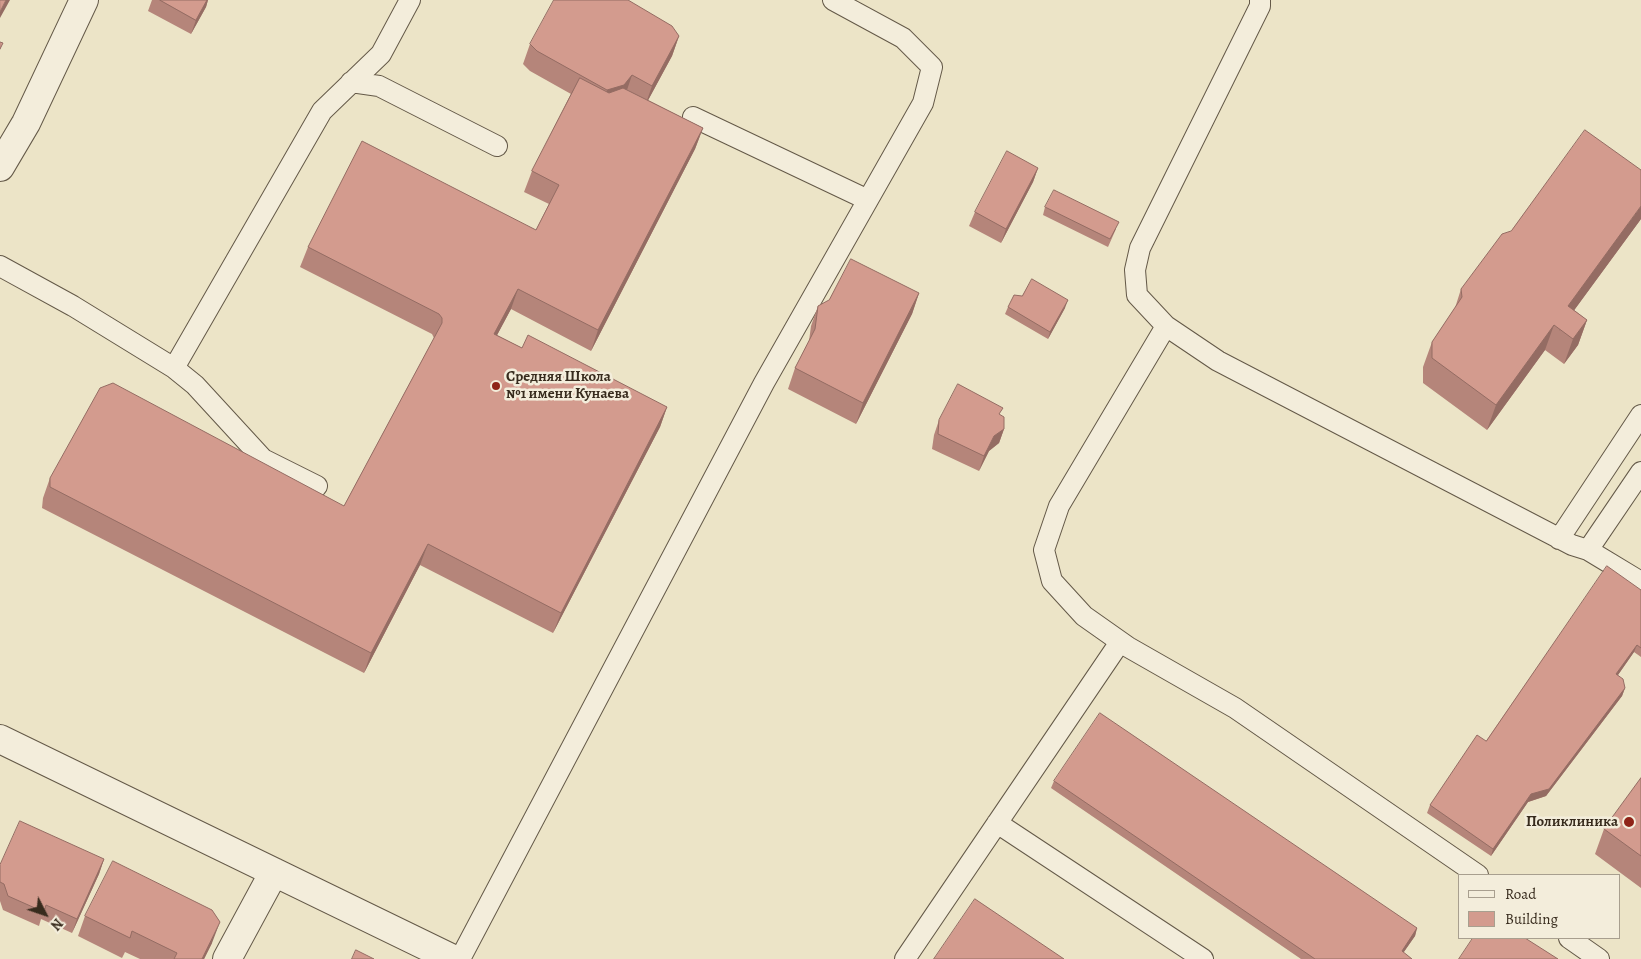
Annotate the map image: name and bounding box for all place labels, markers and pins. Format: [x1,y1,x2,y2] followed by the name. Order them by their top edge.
[506,368,629,403] place label: Средняя Школа №1 имени Кунаева
[490,380,502,392] marker: Средняя Школа №1 имени Кунаева
[1526,813,1618,831] place label: Поликлиника
[1622,815,1636,829] marker: Поликлиника

